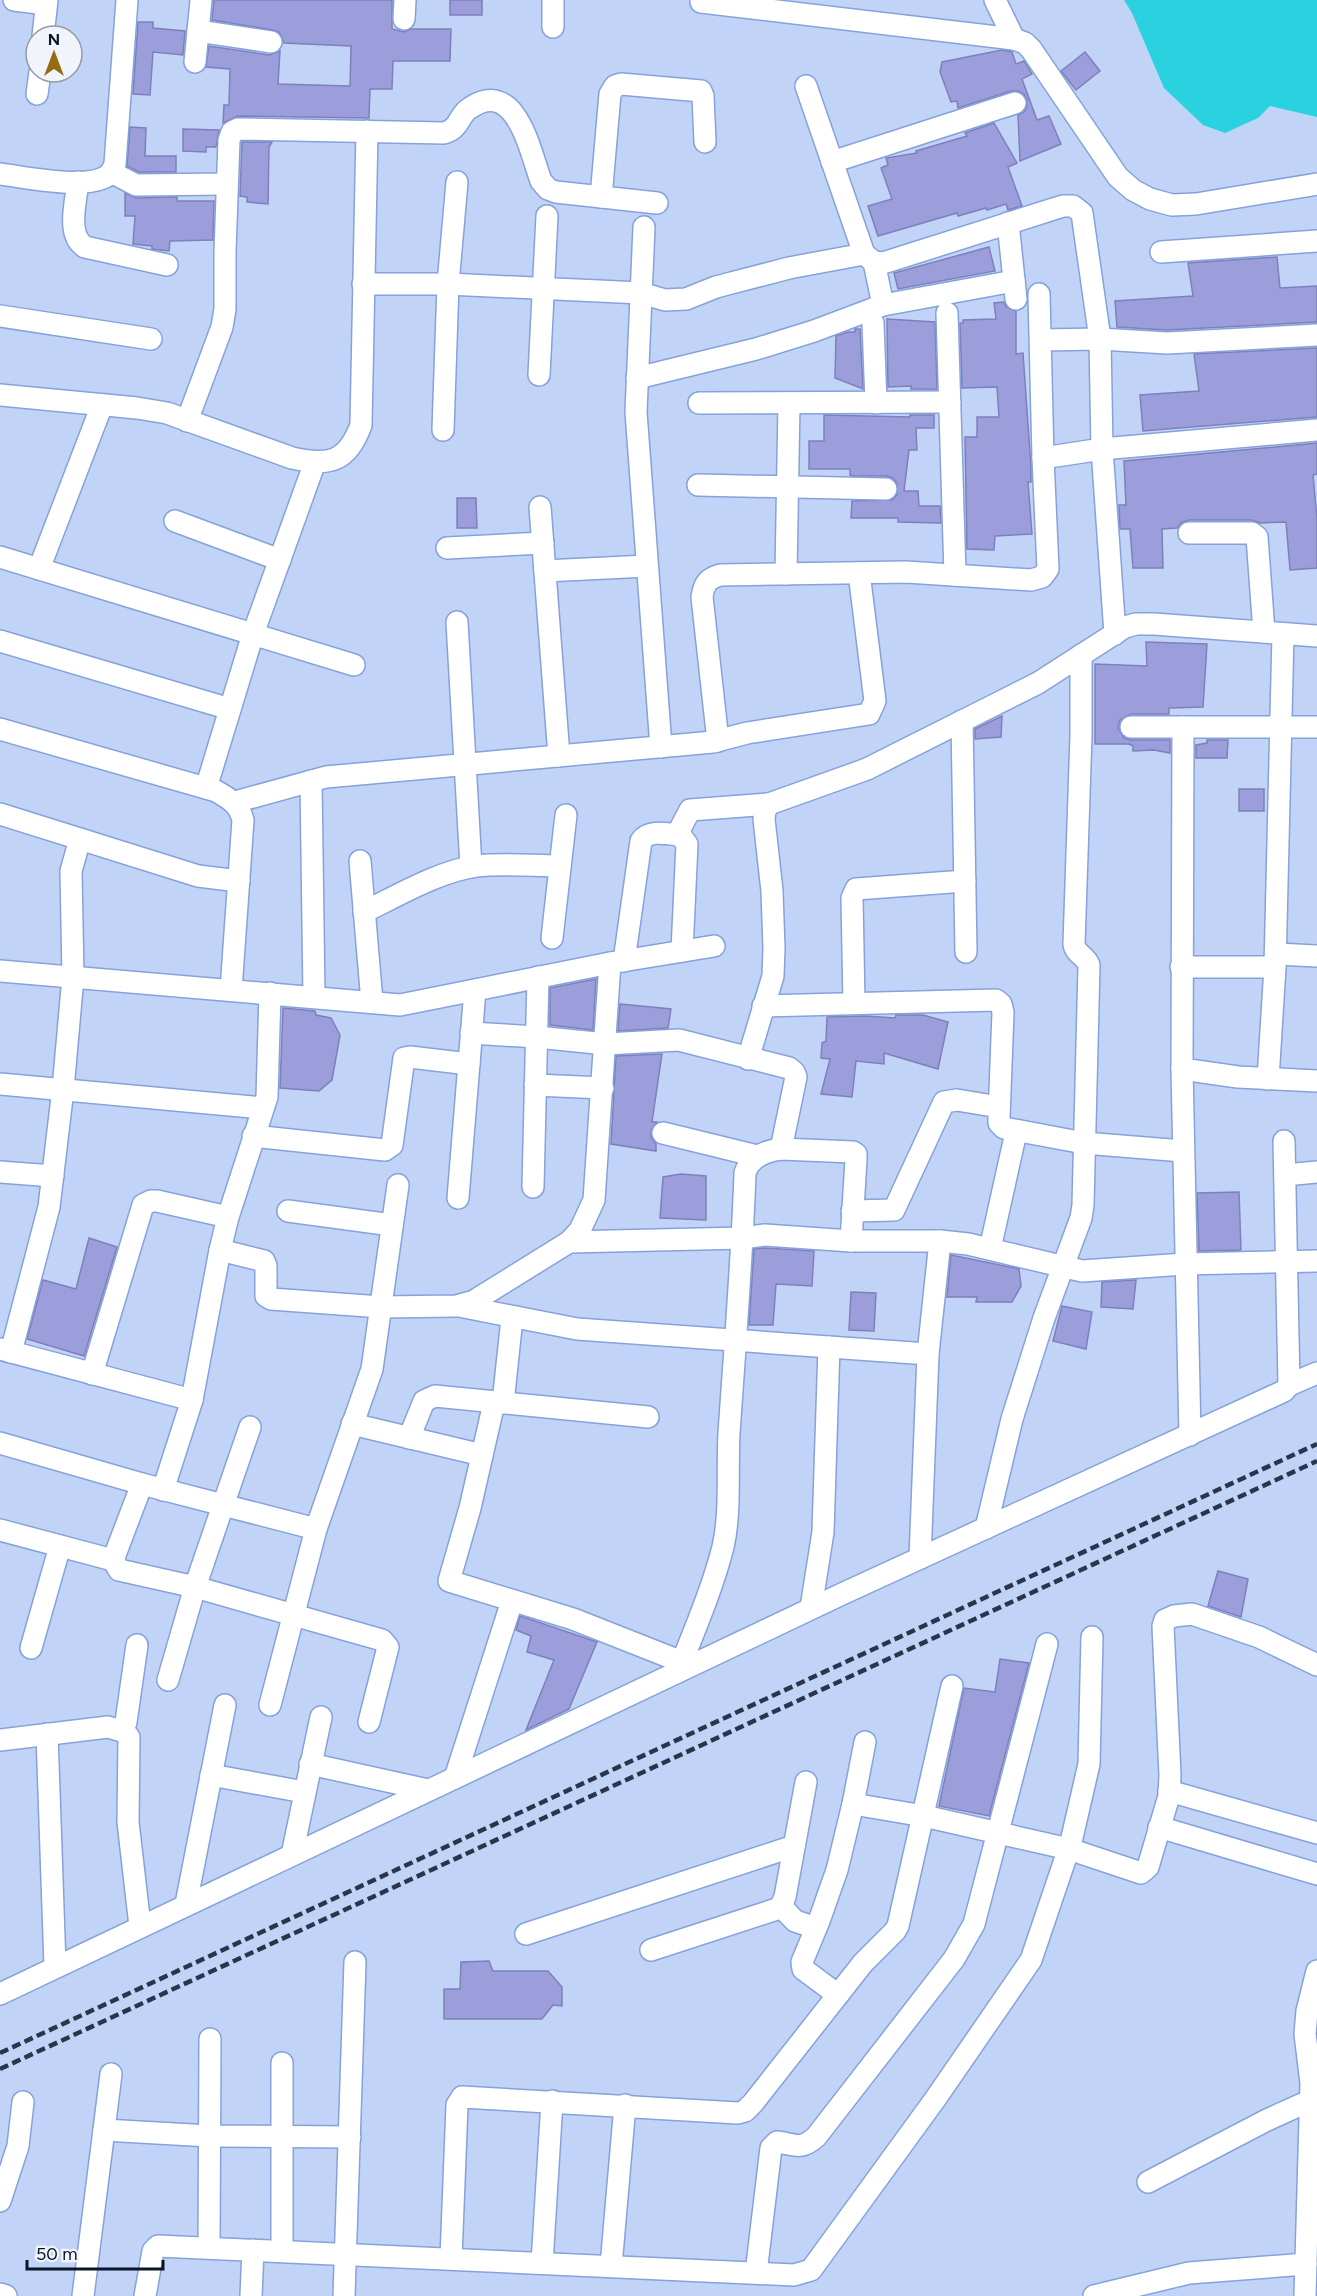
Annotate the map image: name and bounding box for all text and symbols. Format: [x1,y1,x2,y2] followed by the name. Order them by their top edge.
[24,24,84,84] north arrow
[48,30,60,49] text: N
[27,2233,164,2271] scale bar
[36,2243,78,2265] text: 50 m

